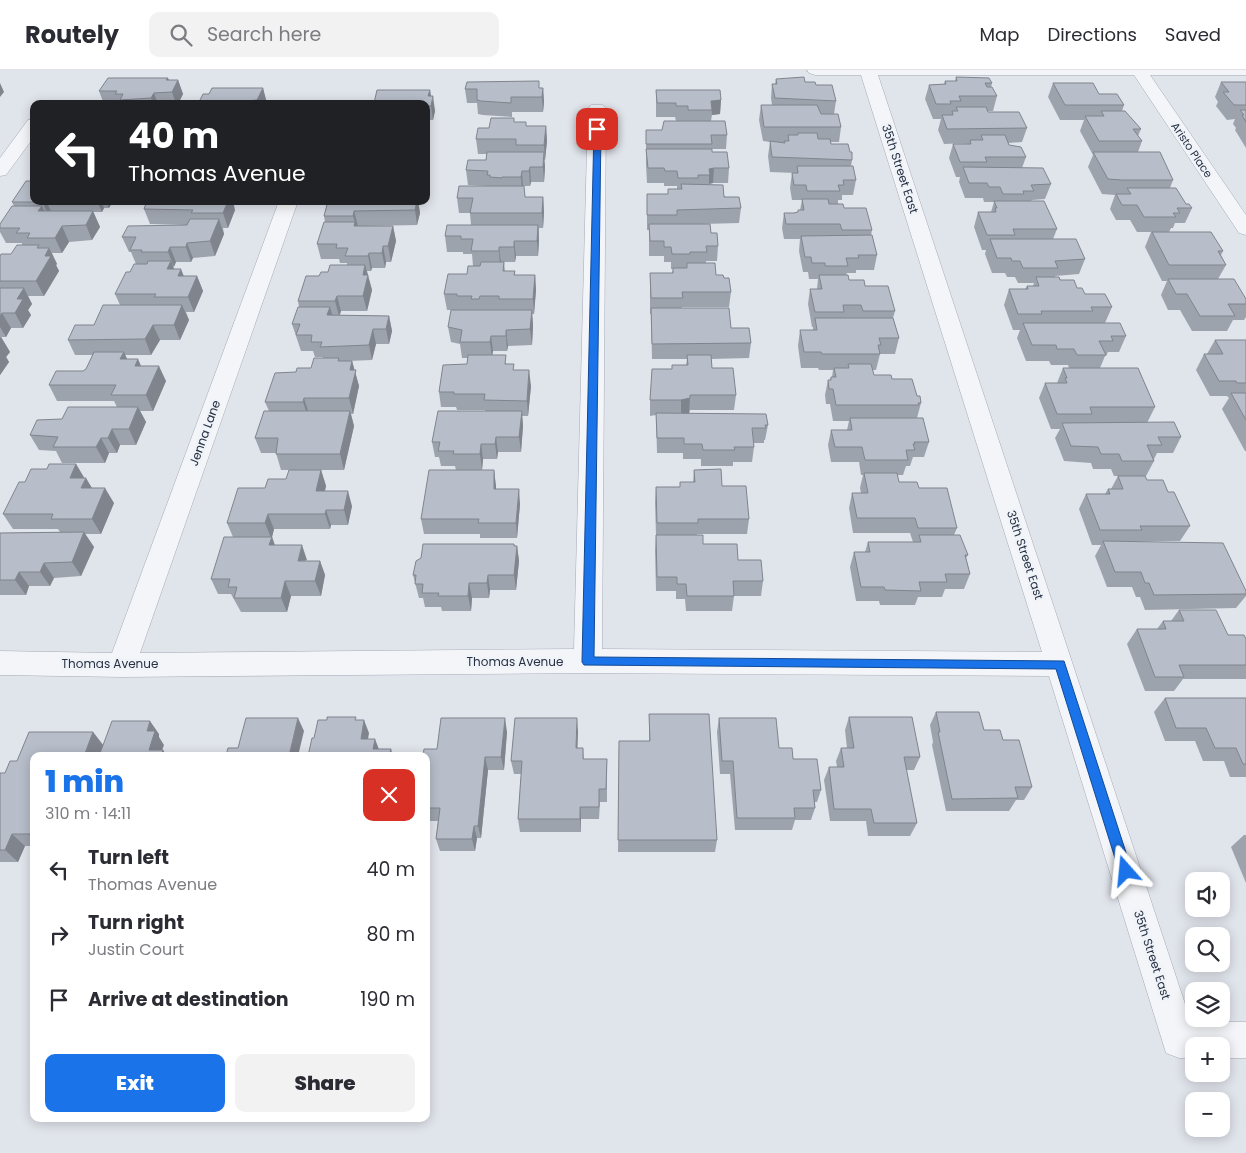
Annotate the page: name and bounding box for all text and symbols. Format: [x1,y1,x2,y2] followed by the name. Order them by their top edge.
[149,12,499,57] search box
[25,18,119,51] text: Routely
[167,21,195,49] icon: search
[207,21,321,48] text: Search here
[980,22,1019,47] text: Map
[1047,22,1137,47] text: Directions
[1165,22,1221,47] text: Saved
[576,108,618,150] pin
[128,111,219,160] text: 40 m
[583,115,611,143] icon: arrive
[1167,119,1217,181] street label: Aristo Place
[45,120,110,185] icon: left
[878,122,923,216] street label: 35th Street East
[128,158,306,189] text: Thomas Avenue
[185,398,224,468] street label: Jenna Lane
[1003,508,1048,602] street label: 35th Street East
[467,653,563,670] street label: Thomas Avenue
[62,655,158,672] street label: Thomas Avenue
[45,760,124,803] text: 1 min
[363,769,415,821] button: close
[45,802,131,825] text: 310 m · 14:11
[88,844,169,871] text: Turn left
[1099,844,1151,896] position arrow
[45,856,73,884] icon: left
[366,856,415,883] text: 40 m
[1185,872,1230,1137] map controls
[1185,872,1230,917] button: sound
[88,873,217,896] text: Thomas Avenue
[1130,908,1175,1002] street label: 35th Street East
[88,909,184,936] text: Turn right
[45,921,73,949] icon: right
[366,921,415,948] text: 80 m
[1185,927,1230,972] button: search
[88,938,184,961] text: Justin Court
[1185,982,1230,1027] button: layers
[45,986,73,1014] icon: arrive
[88,986,289,1013] text: Arrive at destination
[360,986,415,1013] text: 190 m
[1185,1037,1230,1082] button: +
[45,1054,225,1112] button: Exit
[235,1054,415,1112] button: Share
[1185,1092,1230,1137] button: −

